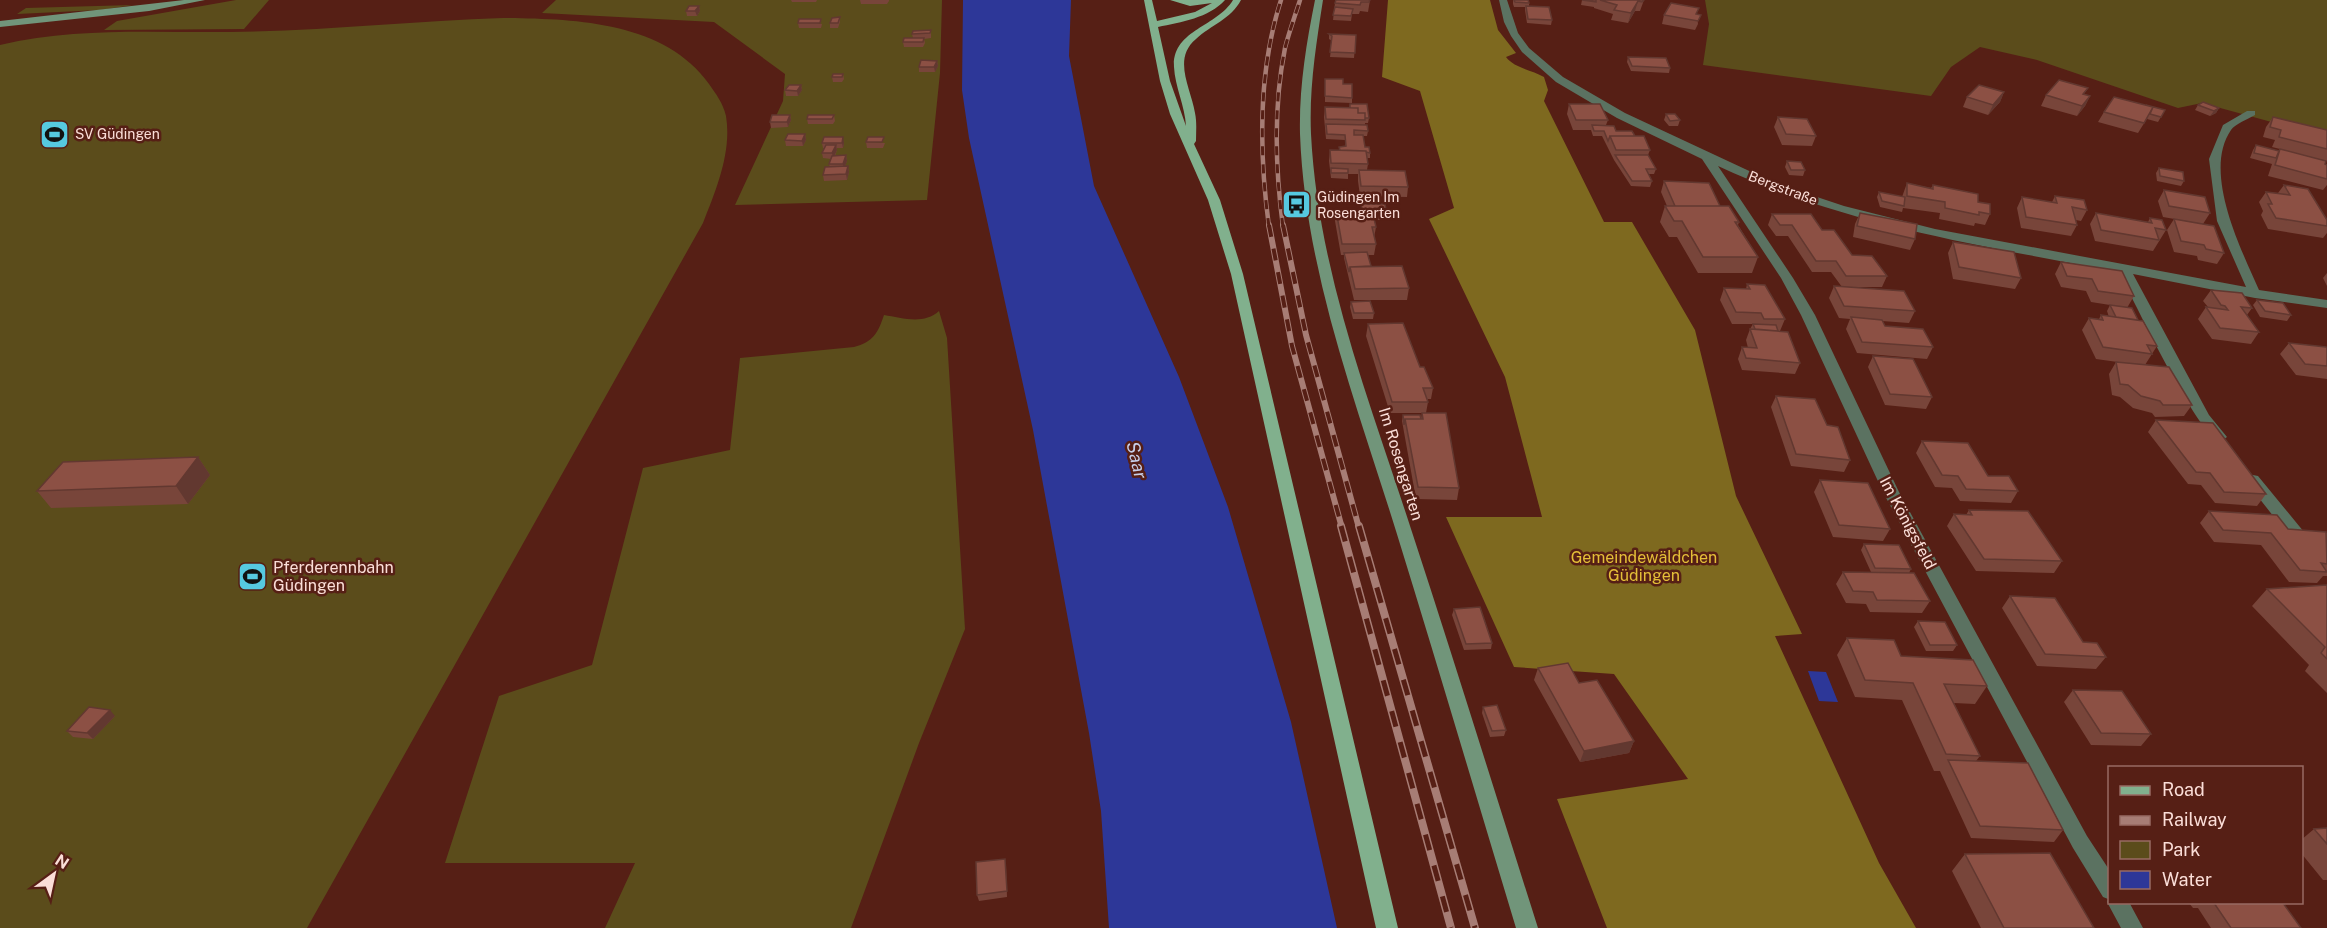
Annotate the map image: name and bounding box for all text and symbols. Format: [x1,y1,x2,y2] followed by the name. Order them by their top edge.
[38,118,70,150] sports icon: SV Güdingen
[75,126,160,142] place label: SV Güdingen
[1746,168,1820,208] street label: Bergstraße
[1280,189,1312,221] bus stop icon: Güdingen Im Rosengarten
[1317,189,1400,221] place label: Güdingen Im Rosengarten
[1375,405,1427,523] street label: Im Rosengarten
[1122,439,1152,481] water label: Saar
[1876,474,1940,572] street label: Im Königsfeld
[1571,548,1717,585] park label: Gemeindewäldchen Güdingen
[273,558,394,595] place label: Pferderennbahn Güdingen
[236,560,268,592] sports icon: Pferderennbahn Güdingen
[2108,766,2303,904] legend
[2162,779,2205,800] text: Road
[2162,809,2227,830] text: Railway
[2162,839,2200,860] text: Park
[24,844,84,904] north arrow
[51,850,72,873] text: N
[2162,869,2212,890] text: Water

